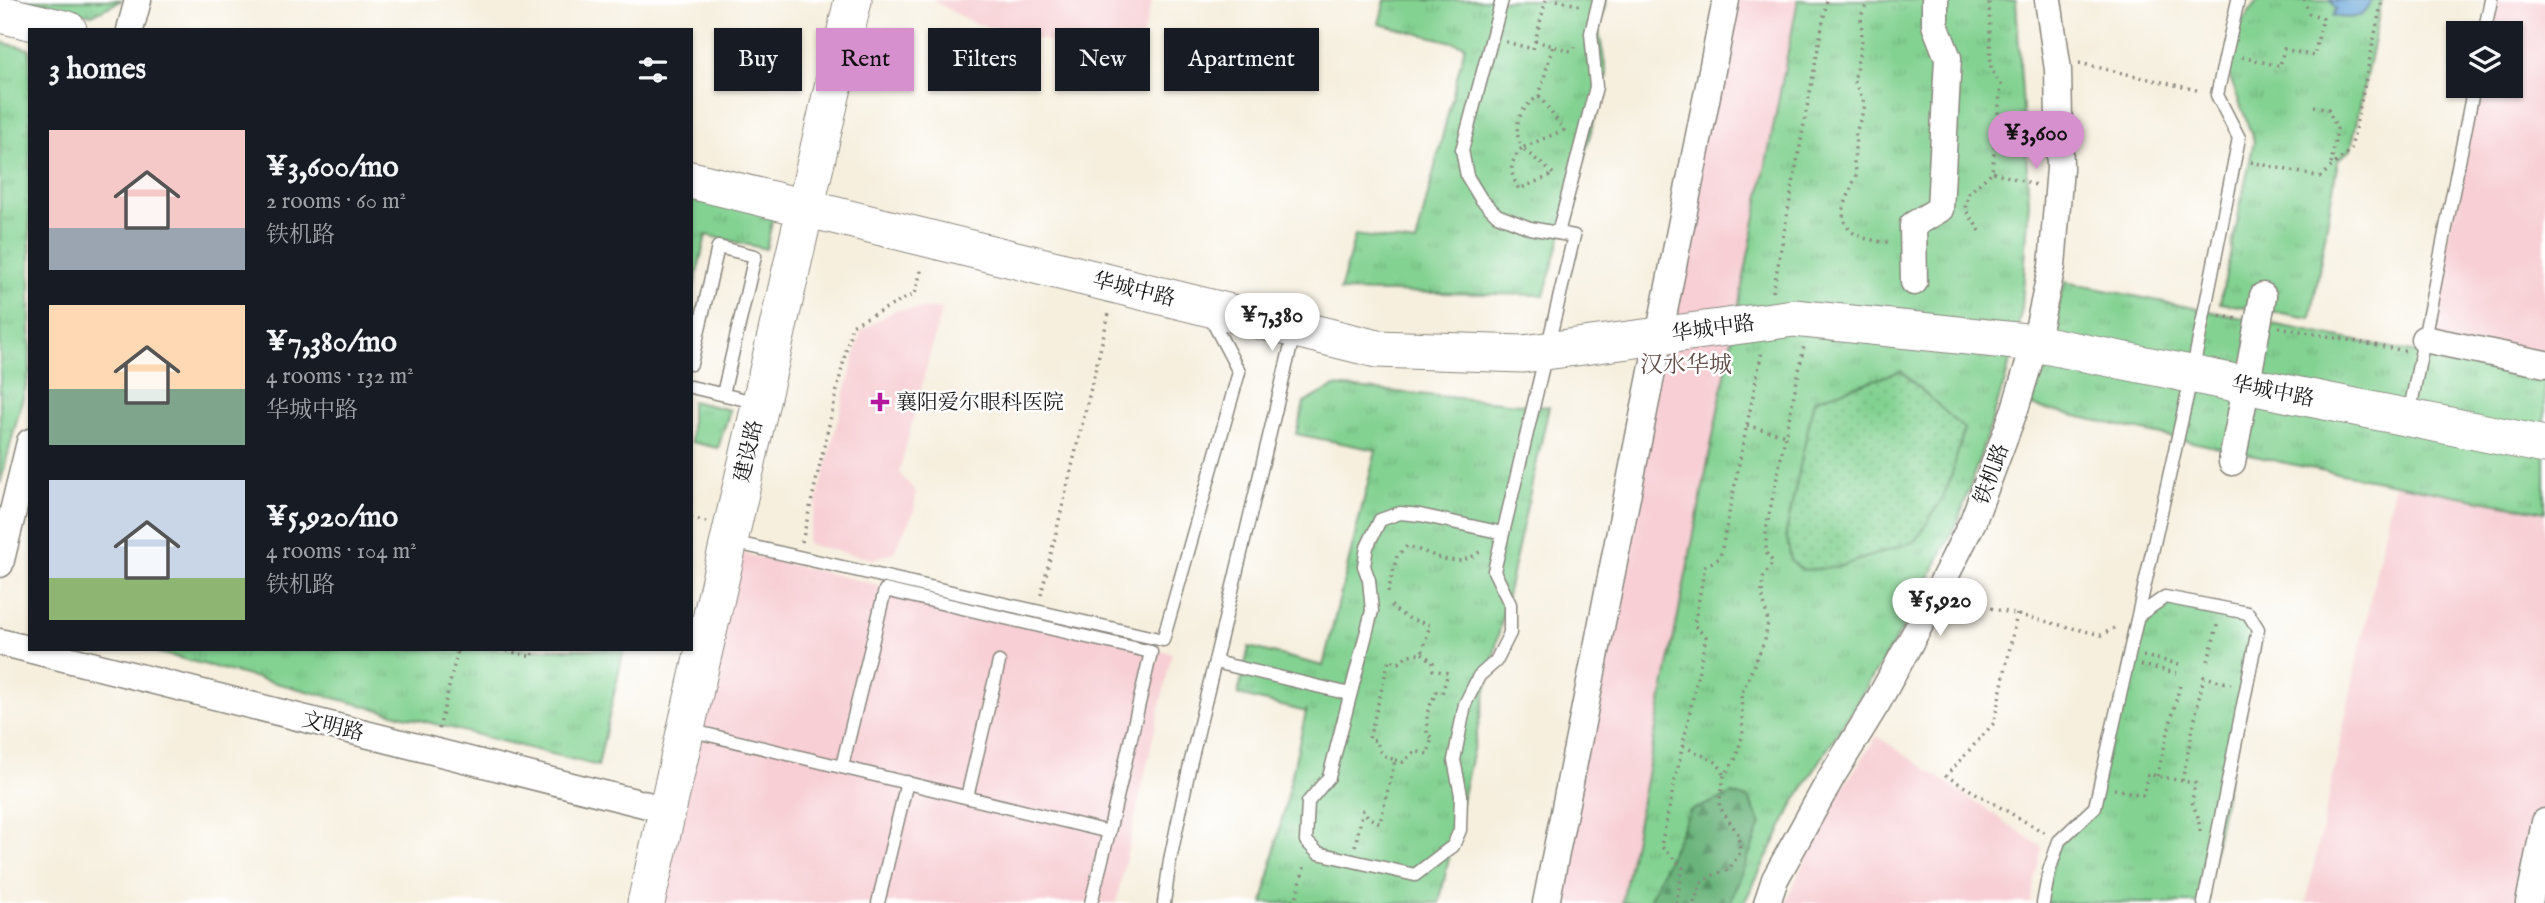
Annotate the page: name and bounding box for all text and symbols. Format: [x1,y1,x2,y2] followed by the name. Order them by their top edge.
[2446,21,2523,98] map controls
[2446,21,2523,98] button: layers
[714,28,802,91] chip: Buy
[816,28,914,91] chip: Rent
[928,28,1041,91] chip: Filters
[1055,28,1150,91] chip: New
[1164,28,1319,91] chip: Apartment
[49,51,146,89] text: 3 homes
[634,51,672,89] icon: filters
[1979,111,2093,171] pin: ¥3,600
[2004,119,2068,148] text: ¥3,600
[266,149,399,187] text: ¥3,600/mo
[105,158,189,242] icon: home
[266,187,406,216] text: 2 rooms · 60 m²
[266,221,335,250] text: 铁机路
[1090,267,1178,314] street label: 华城中路
[1215,294,1329,353] pin: ¥7,380
[1241,301,1303,330] text: ¥7,380
[1670,310,1757,349] street label: 华城中路
[266,324,397,362] text: ¥7,380/mo
[105,333,189,417] icon: home
[1640,351,1732,380] district label: 汉水华城
[266,362,414,391] text: 4 rooms · 132 m²
[2229,371,2317,414] street label: 华城中路
[896,390,1064,417] place label: 襄阳爱尔眼科医院
[870,392,890,412] marker: 襄阳爱尔眼科医院
[266,396,358,425] text: 华城中路
[729,418,770,485] street label: 建设路
[1969,440,2016,509] street label: 铁机路
[266,499,398,537] text: ¥5,920/mo
[105,508,189,592] icon: home
[266,537,417,566] text: 4 rooms · 104 m²
[266,571,335,600] text: 铁机路
[1883,578,1997,638] pin: ¥5,920
[1908,586,1972,615] text: ¥5,920
[299,707,366,748] street label: 文明路

